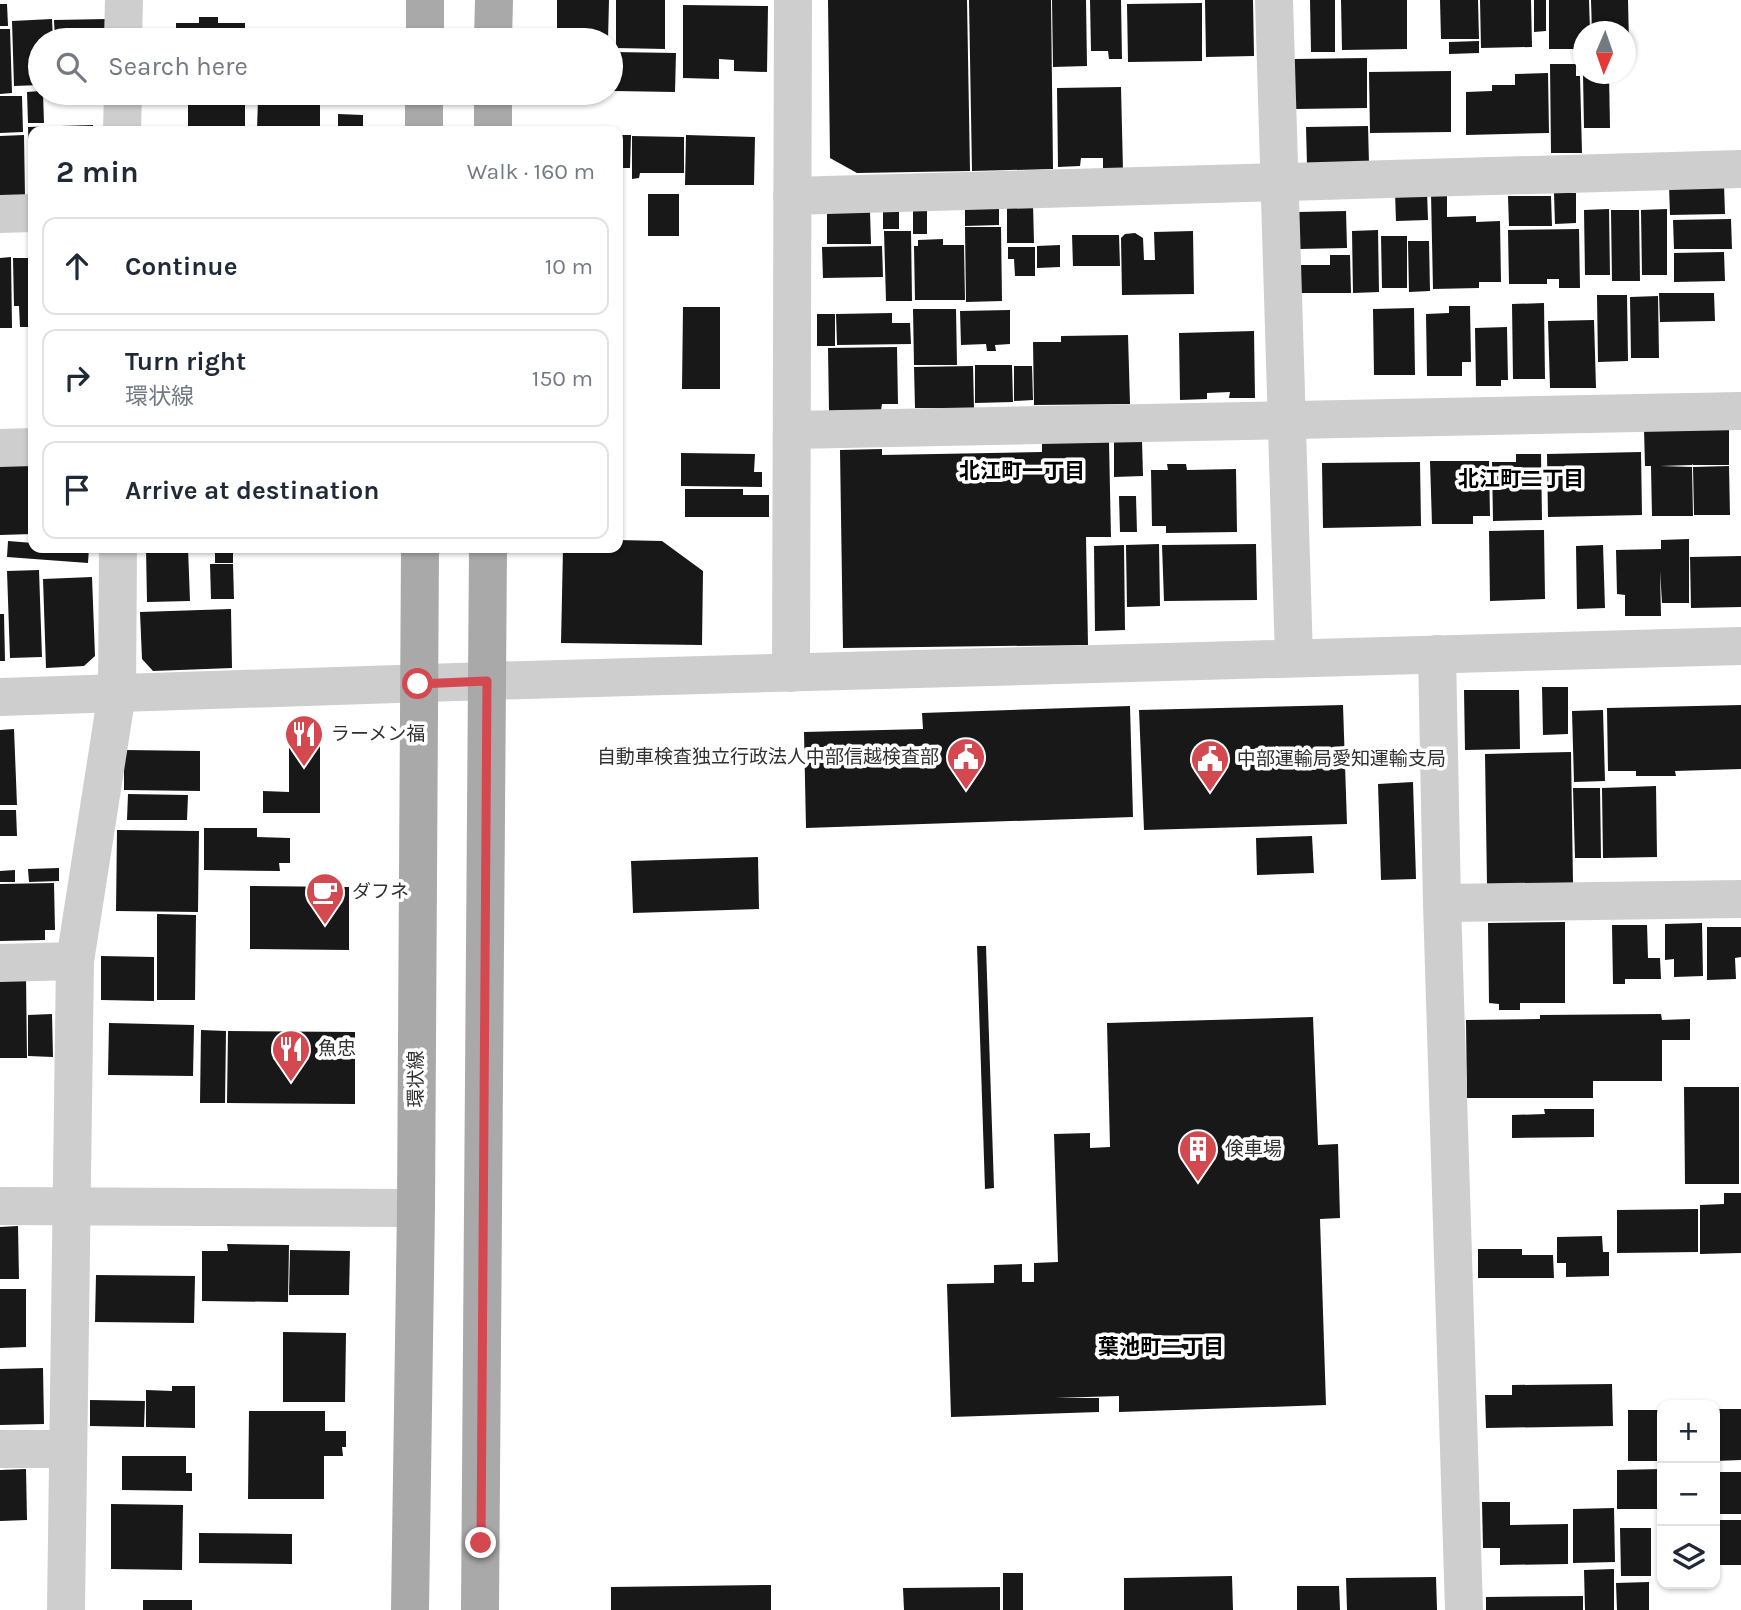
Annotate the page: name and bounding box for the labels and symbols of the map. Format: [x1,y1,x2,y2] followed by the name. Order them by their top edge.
[1573,21,1636,84] north arrow
[959,459,1085,483] district label: 北江町一丁目
[1458,467,1584,491] district label: 北江町二丁目
[402,668,433,699] route start
[283,713,325,768] restaurant icon: ラーメン福
[331,723,425,745] place label: ラーメン福
[945,736,987,791] public building icon: 自動車検査独立行政法人中部信越検査部
[1189,738,1231,793] public building icon: 中部運輸局愛知運輸支局
[597,746,939,768] place label: 自動車検査独立行政法人中部信越検査部
[1237,748,1446,770] place label: 中部運輸局愛知運輸支局
[304,871,346,926] cafe icon: ダフネ
[352,881,409,903] place label: ダフネ
[270,1028,312,1083] restaurant icon: 魚忠
[318,1038,356,1060] place label: 魚忠
[405,1050,427,1108] street label: 環状線
[1177,1128,1219,1183] building icon: 倹車場
[1225,1138,1282,1160] place label: 倹車場
[1098,1335,1224,1359] district label: 葉池町二丁目
[465,1527,496,1558] route end

